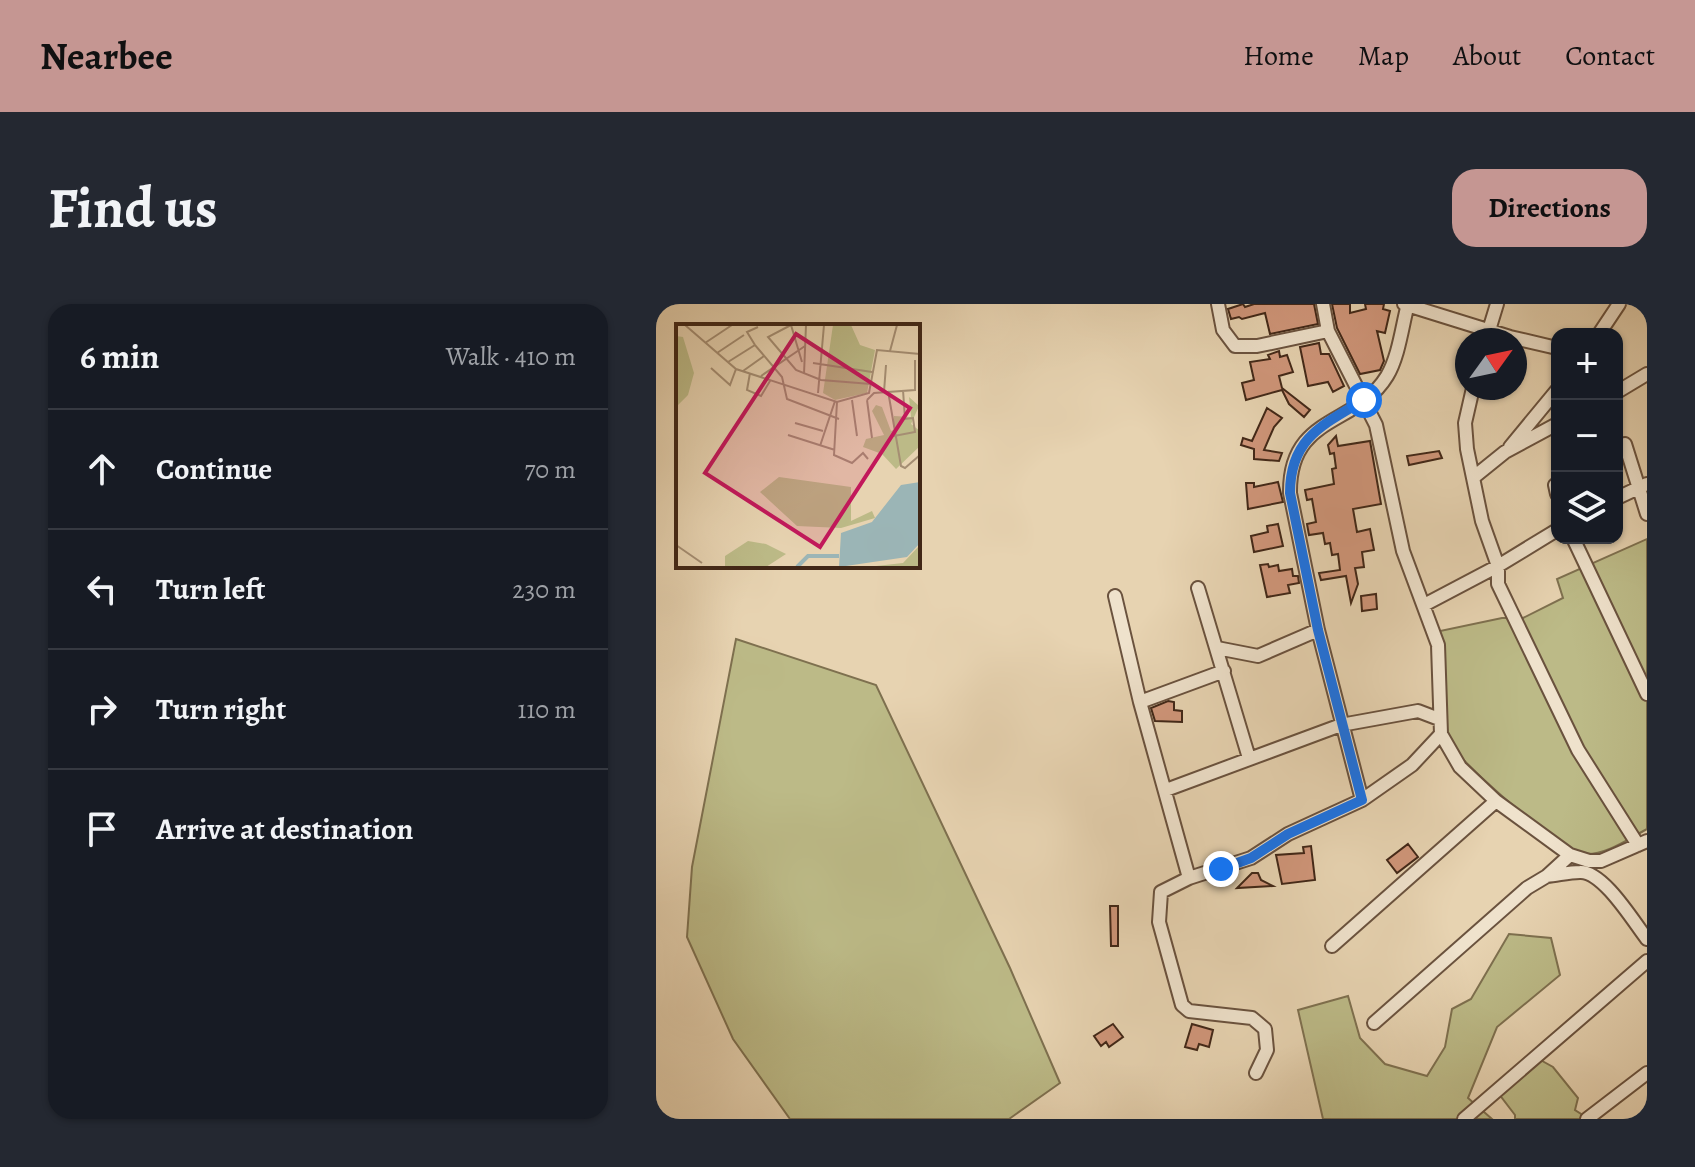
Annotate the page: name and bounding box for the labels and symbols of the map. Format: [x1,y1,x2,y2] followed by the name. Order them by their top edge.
[676,324,920,568] inset map
[1455,328,1527,400] north arrow
[1346,382,1382,418] route start
[1203,851,1239,887] route end

